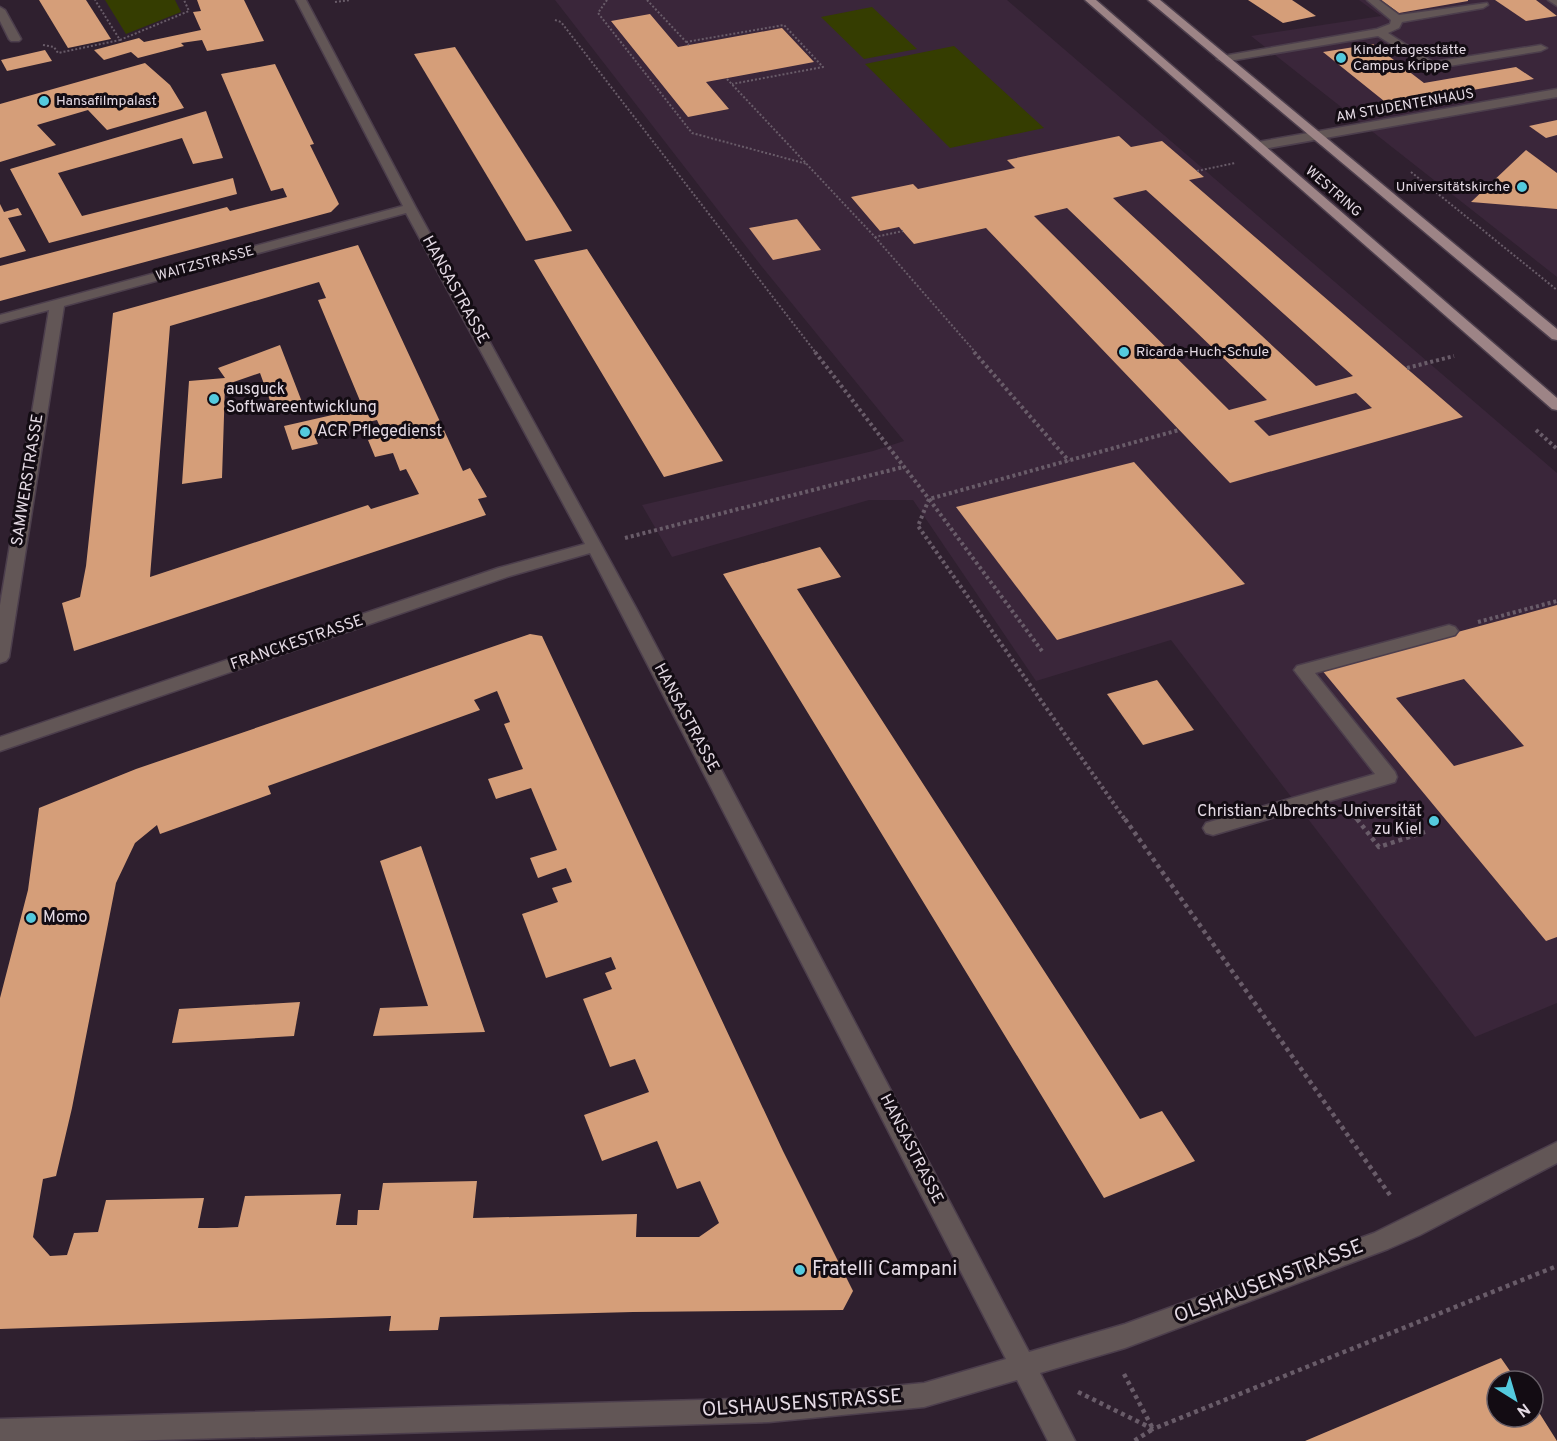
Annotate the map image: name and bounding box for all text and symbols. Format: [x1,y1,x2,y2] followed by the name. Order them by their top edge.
[1353,42,1466,75] place label: Kindertagesstätte Campus Krippe
[1334,51,1348,65] marker: Kindertagesstätte Campus Krippe
[1335,85,1475,127] street label: AM STUDENTENHAUS
[56,93,157,110] place label: Hansafilmpalast
[37,94,51,108] marker: Hansafilmpalast
[1301,163,1365,221] street label: WESTRING
[1396,179,1510,196] place label: Universitätskirche
[1515,180,1529,194] marker: Universitätskirche
[417,232,493,348] street label: HANSASTRASSE
[154,243,256,285] street label: WAITZSTRASSE
[1136,344,1269,361] place label: Ricarda-Huch-Schule
[1117,345,1131,359] marker: Ricarda-Huch-Schule
[226,380,377,418] place label: ausguck Softwareentwicklung
[207,392,221,406] marker: ausguck Softwareentwicklung
[8,412,48,548] street label: SAMWERSTRASSE
[317,422,442,442] place label: ACR Pflegedienst
[298,425,312,439] marker: ACR Pflegedienst
[228,611,366,675] street label: FRANCKESTRASSE
[649,660,723,776] street label: HANSASTRASSE
[1197,802,1422,840] place label: Christian-Albrechts-Universität zu Kiel
[1427,814,1441,828] marker: Christian-Albrechts-Universität zu Kiel
[43,908,88,928] place label: Momo
[24,911,38,925] marker: Momo
[875,1091,947,1207] street label: HANSASTRASSE
[1171,1234,1367,1330] street label: OLSHAUSENSTRASSE
[812,1257,957,1283] place label: Fratelli Campani
[793,1263,807,1277] marker: Fratelli Campani
[1485,1369,1545,1429] north arrow
[701,1384,903,1424] street label: OLSHAUSENSTRASSE
[1512,1398,1533,1421] text: N

